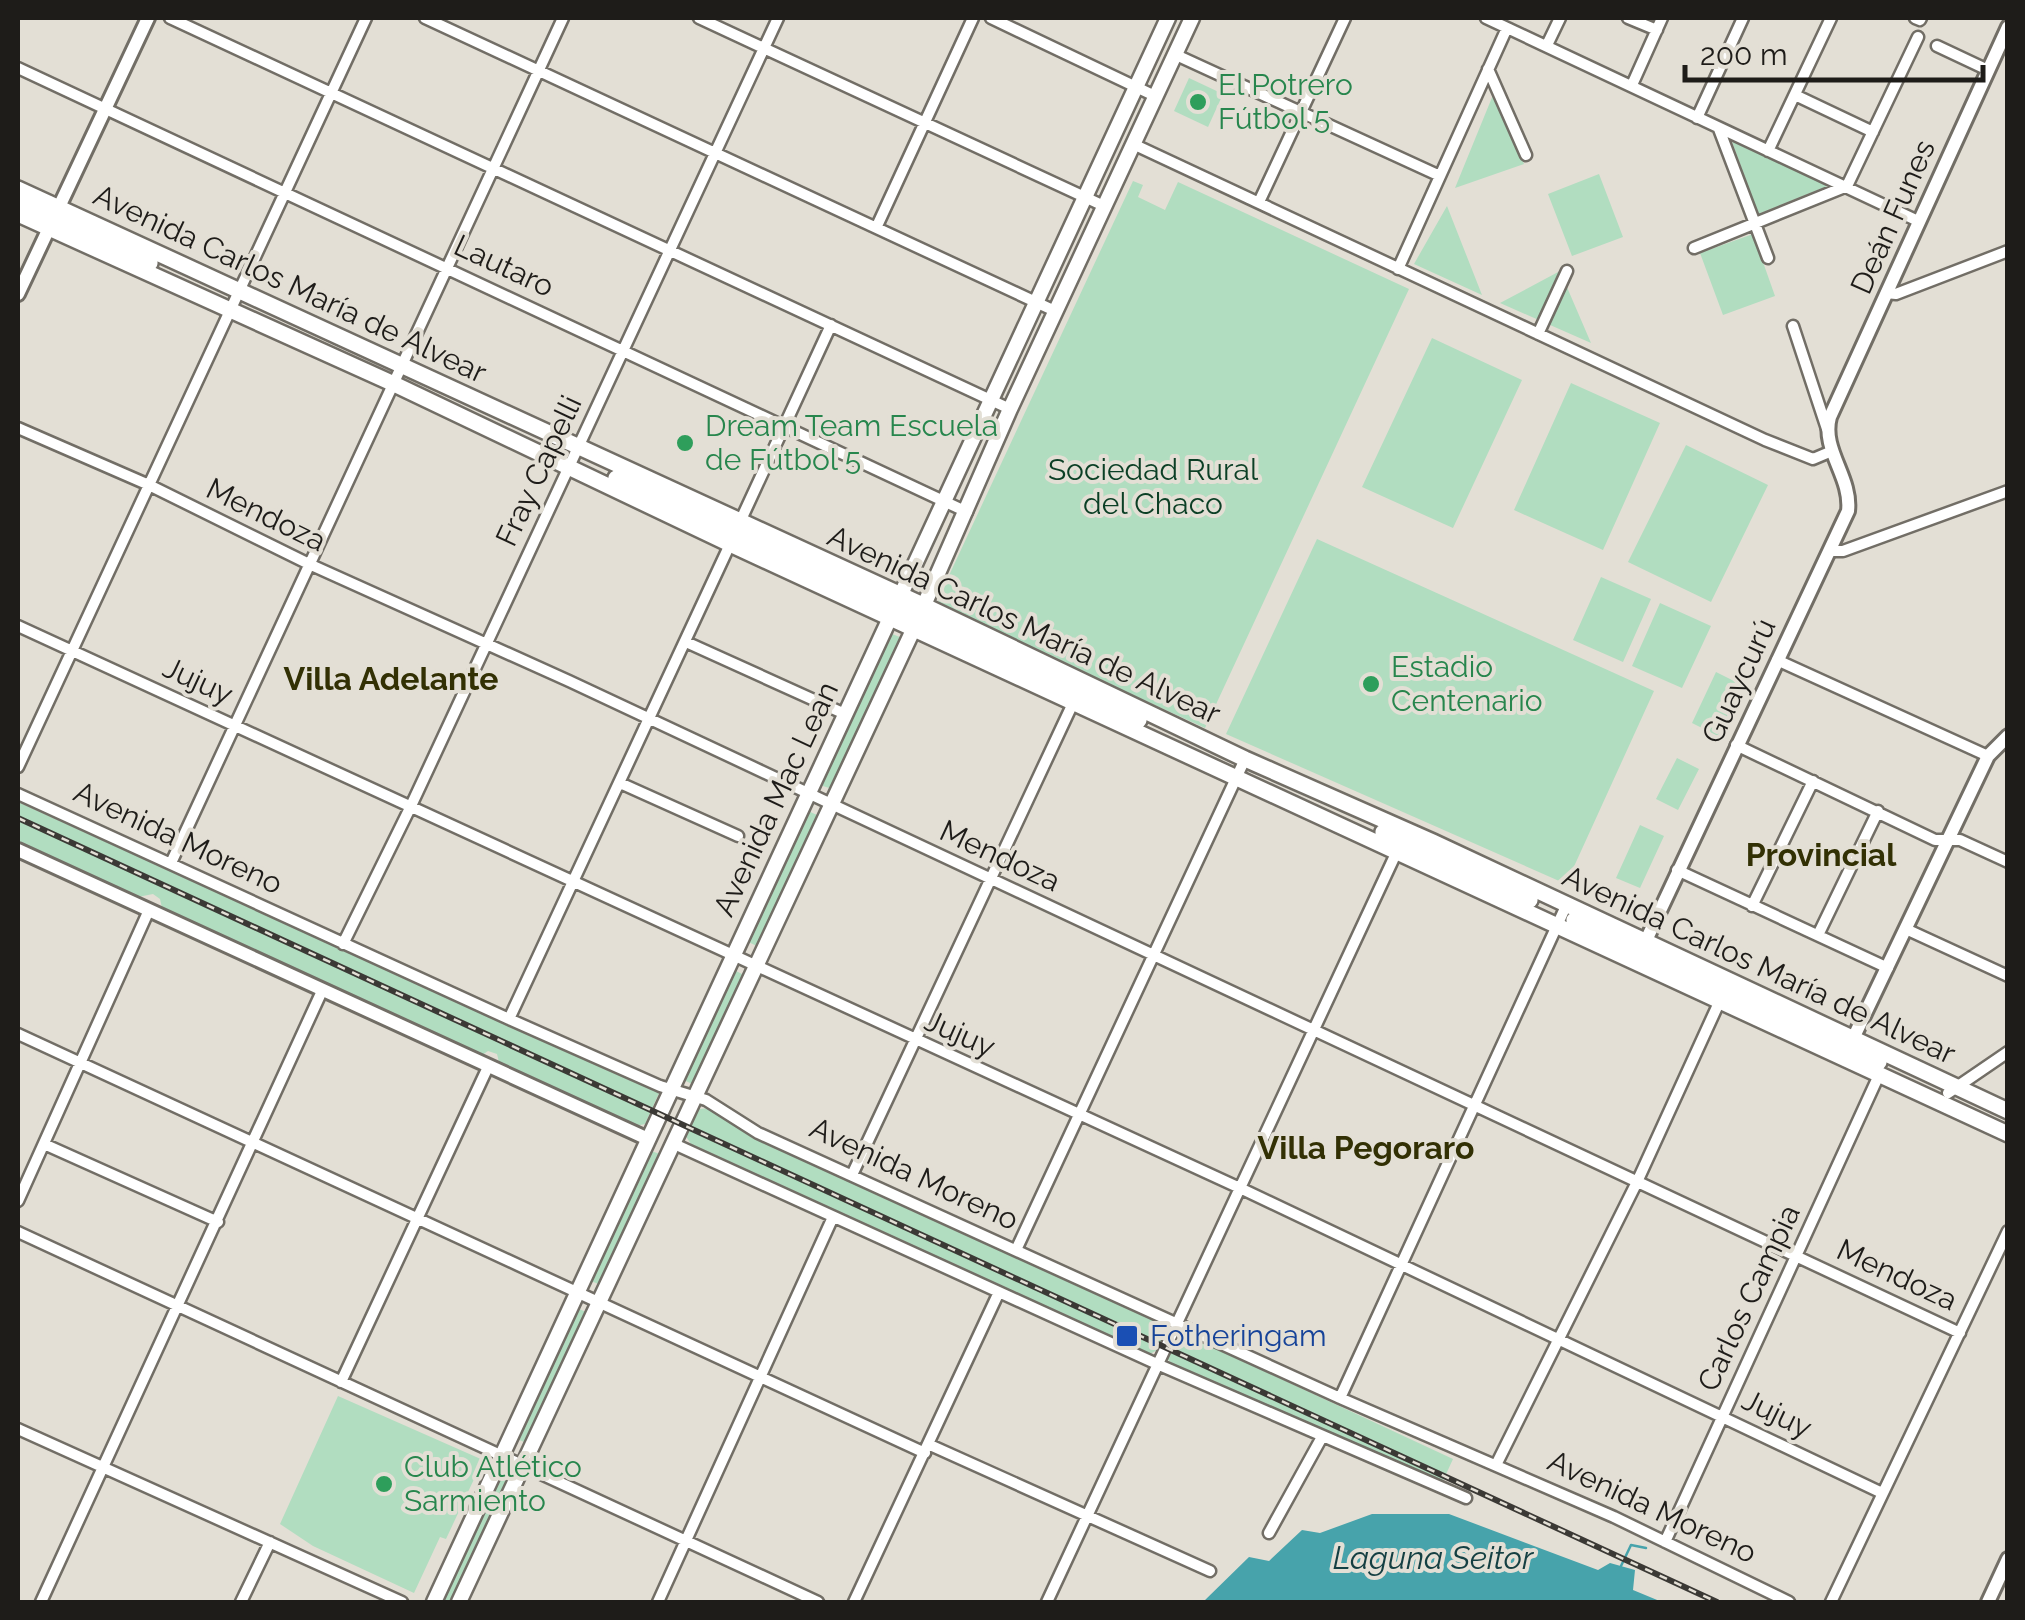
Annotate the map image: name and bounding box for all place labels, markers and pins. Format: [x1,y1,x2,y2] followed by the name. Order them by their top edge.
[1218,67,1353,136] place label: El Potrero Fútbol 5
[1187,91,1209,113] marker: El Potrero Fútbol 5
[705,408,998,477] place label: Dream Team Escuela de Fútbol 5
[674,432,696,454] marker: Dream Team Escuela de Fútbol 5
[1391,649,1543,718] place label: Estadio Centenario
[1360,673,1382,695] marker: Estadio Centenario
[1150,1318,1326,1353] place label: Fotheringam
[1114,1323,1140,1349] marker: Fotheringam
[404,1449,582,1518] place label: Club Atlético Sarmiento
[373,1473,395,1495] marker: Club Atlético Sarmiento

